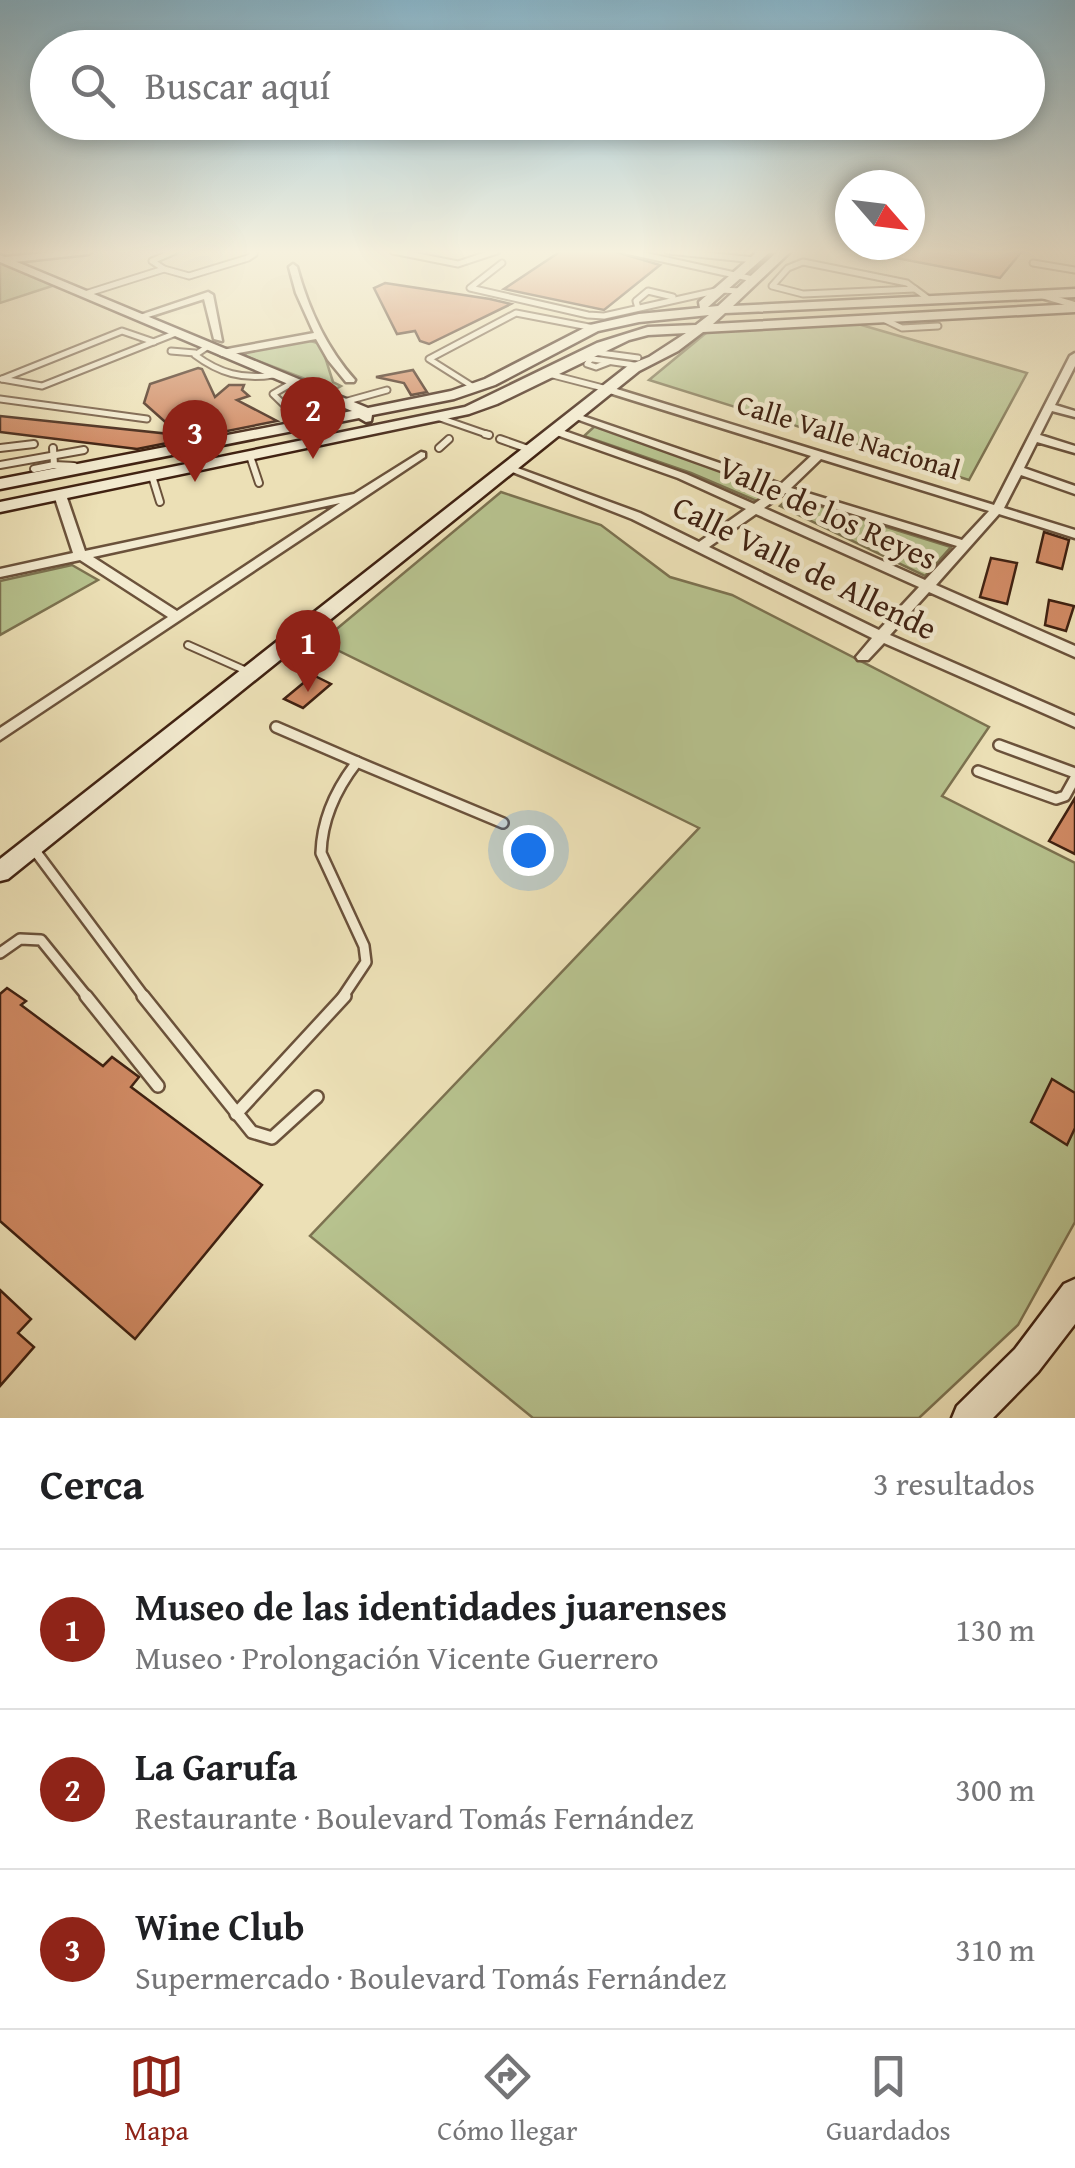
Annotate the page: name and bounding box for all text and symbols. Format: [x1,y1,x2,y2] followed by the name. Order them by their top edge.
[30,30,1045,140] search box
[145,57,330,113] text: Buscar aquí
[65,58,120,113] icon: search
[835,170,925,260] north arrow
[280,376,346,459] pin: 2
[732,383,966,489] street label: Calle Valle Nacional
[162,400,228,482] pin: 3
[711,443,945,581] street label: Valle de los Reyes
[665,483,945,651] street label: Calle Valle de Allende
[276,610,340,692] pin: 1
[503,825,554,876] your location
[40,1453,144,1514] text: Cerca
[873,1460,1035,1507] text: 3 resultados
[135,1578,727,1634] text: Museo de las identidades juarenses
[64,1606,81,1653] text: 1
[956,1606,1035,1653] text: 130 m
[135,1634,659,1681] text: Museo · Prolongación Vicente Guerrero
[135,1738,297,1794] text: La Garufa
[64,1766,81,1813] text: 2
[956,1766,1035,1813] text: 300 m
[135,1794,694,1841] text: Restaurante · Boulevard Tomás Fernández
[135,1898,304,1954] text: Wine Club
[64,1926,81,1973] text: 3
[956,1926,1035,1973] text: 310 m
[135,1954,726,2001] text: Supermercado · Boulevard Tomás Fernández
[124,2049,189,2150] tab: Mapa
[437,2049,578,2150] tab: Cómo llegar
[826,2049,951,2150] tab: Guardados

